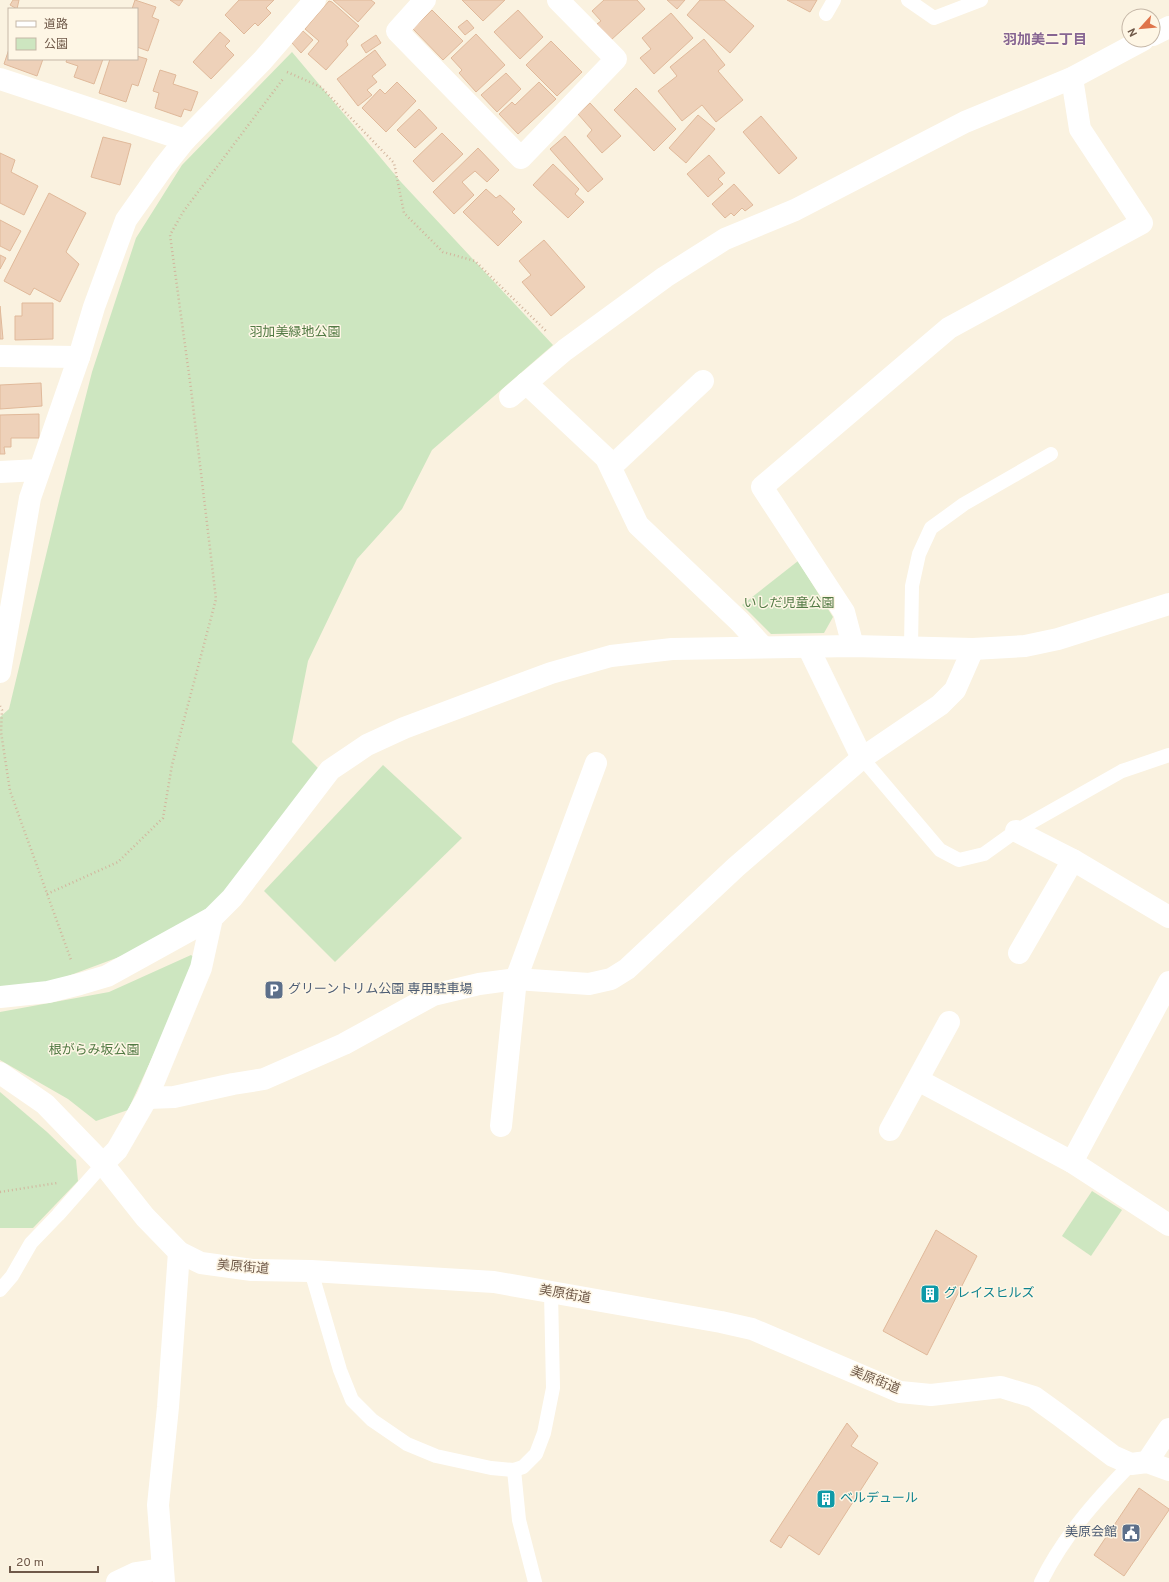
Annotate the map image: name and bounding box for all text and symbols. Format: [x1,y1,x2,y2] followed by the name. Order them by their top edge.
[8,8,138,60] legend
[1121,8,1161,48] north arrow
[44,17,68,33] text: 道路
[1125,25,1141,39] text: N
[1003,32,1087,49] district label: 羽加美二丁目
[44,37,68,53] text: 公園
[249,325,341,341] park label: 羽加美緑地公園
[743,596,835,612] park label: いしだ児童公園
[263,979,285,1001] parking icon: グリーントリム公園 専用駐車場
[288,982,472,998] place label: グリーントリム公園 専用駐車場
[48,1042,140,1059] park label: 根がらみ坂公園
[216,1258,270,1278] street label: 美原街道
[538,1283,592,1307] street label: 美原街道
[919,1283,941,1305] building icon: グレイスヒルズ
[944,1285,1035,1302] place label: グレイスヒルズ
[848,1364,902,1398] street label: 美原街道
[815,1488,837,1510] building icon: ベルデュール
[840,1491,918,1507] place label: ベルデュール
[1120,1522,1142,1544] public building icon: 美原会館
[1065,1525,1117,1541] place label: 美原会館
[10,1548,98,1574] scale bar
[16,1555,44,1571] text: 20 m

